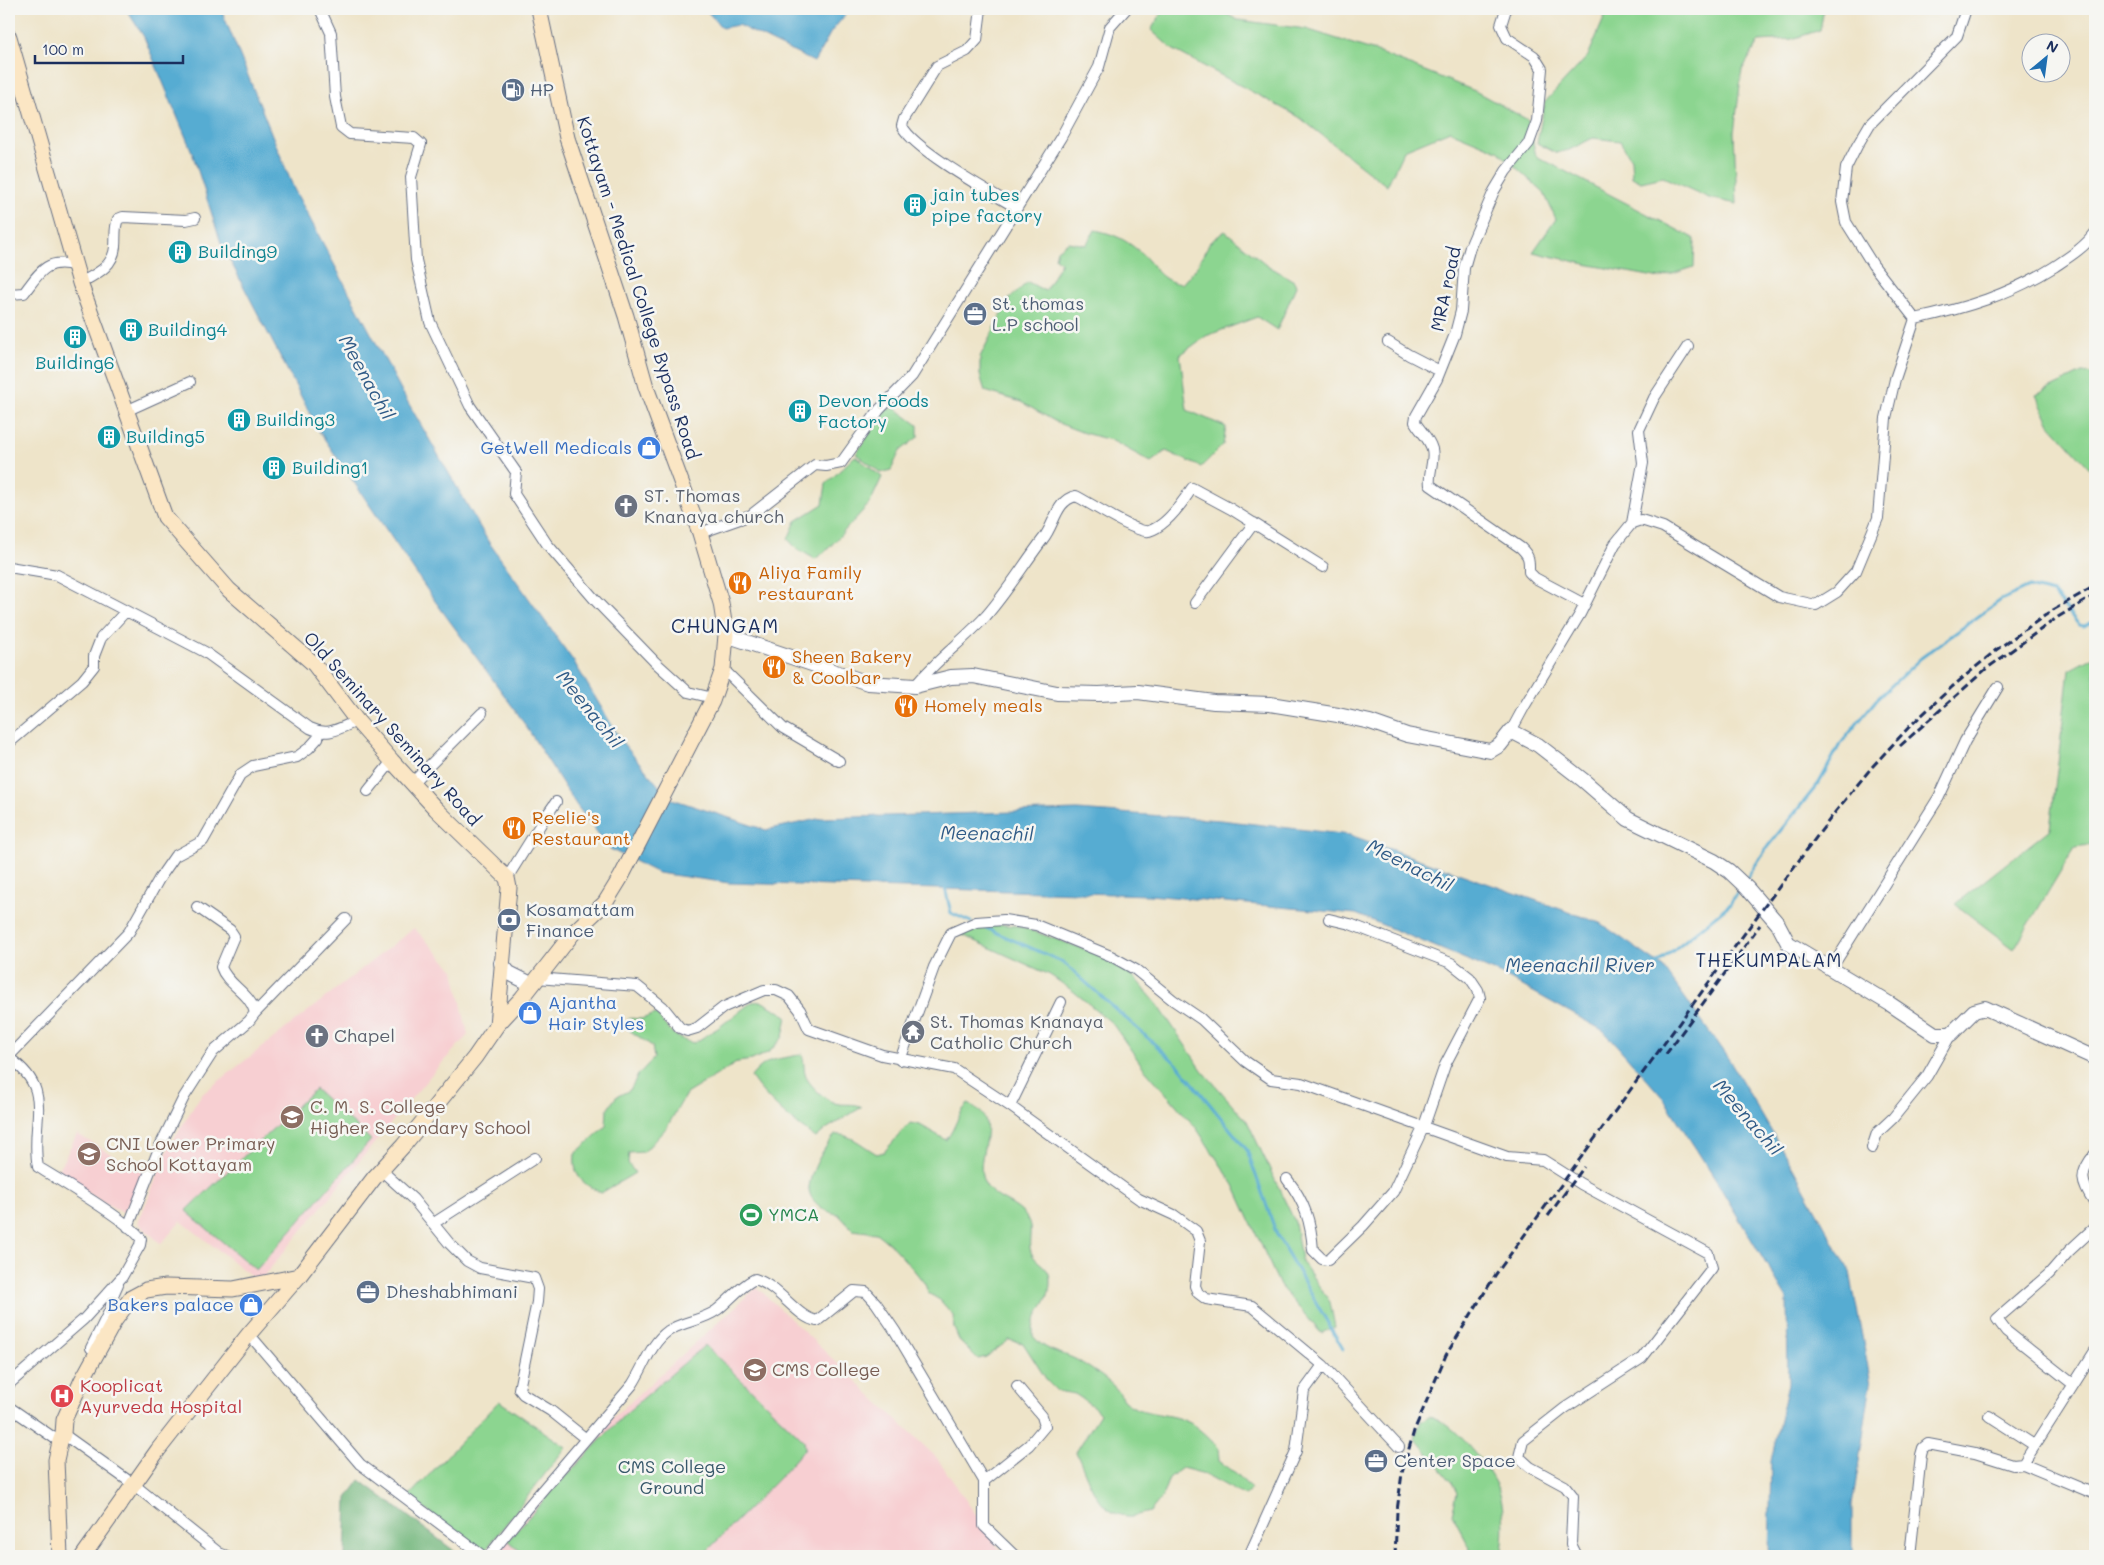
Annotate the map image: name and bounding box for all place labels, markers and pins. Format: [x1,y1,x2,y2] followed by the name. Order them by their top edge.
[500,77,526,103] fuel station icon: HP
[530,77,554,101] place label: HP
[930,182,1042,227] place label: jain tubes pipe factory
[902,192,928,218] building icon: jain tubes pipe factory
[167,239,193,265] building icon: Building9
[198,239,277,263] place label: Building9
[992,291,1084,336] place label: St. thomas L.P school
[962,301,988,327] office icon: St. thomas L.P school
[118,317,144,343] building icon: Building4
[148,317,227,341] place label: Building4
[62,324,88,350] building icon: Building6
[35,350,115,374] place label: Building6
[818,388,929,433] place label: Devon Foods Factory
[787,398,813,424] building icon: Devon Foods Factory
[226,407,252,433] building icon: Building3
[256,407,335,431] place label: Building3
[96,424,122,450] building icon: Building5
[126,424,205,448] place label: Building5
[480,435,632,459] place label: GetWell Medicals
[636,435,662,461] shop icon: GetWell Medicals
[261,455,287,481] building icon: Building1
[292,455,368,479] place label: Building1
[644,483,784,528] place label: ST. Thomas Knanaya church
[613,493,639,519] church icon: ST. Thomas Knanaya church
[758,560,862,605] place label: Aliya Family restaurant
[727,570,753,596] restaurant icon: Aliya Family restaurant
[792,644,912,689] place label: Sheen Bakery & Coolbar
[761,654,787,680] restaurant icon: Sheen Bakery & Coolbar
[893,693,919,719] restaurant icon: Homely meals
[924,693,1043,717] place label: Homely meals
[532,805,631,850] place label: Reelie's Restaurant
[501,815,527,841] restaurant icon: Reelie's Restaurant
[526,897,635,942] place label: Kosamattam Finance
[496,907,522,933] bank icon: Kosamattam Finance
[548,990,644,1035] place label: Ajantha Hair Styles
[517,1000,543,1026] shop icon: Ajantha Hair Styles
[930,1009,1104,1054] place label: St. Thomas Knanaya Catholic Church
[900,1019,926,1045] temple icon: St. Thomas Knanaya Catholic Church
[304,1023,330,1049] church icon: Chapel
[334,1023,395,1047] place label: Chapel
[310,1094,531,1139] place label: C. M. S. College Higher Secondary School
[279,1104,305,1130] school or university icon: C. M. S. College Higher Secondary School
[106,1131,275,1176] place label: CNI Lower Primary School Kottayam
[76,1141,102,1167] school or university icon: CNI Lower Primary School Kottayam
[738,1202,764,1228] sports icon: YMCA
[768,1202,819,1226] place label: YMCA
[355,1279,381,1305] office icon: Dheshabhimani
[386,1279,518,1303] place label: Dheshabhimani
[108,1292,234,1316] place label: Bakers palace
[238,1292,264,1318] shop icon: Bakers palace
[742,1357,768,1383] school or university icon: CMS College
[772,1357,880,1381] place label: CMS College
[80,1373,242,1418] place label: Kooplicat Ayurveda Hospital
[49,1383,75,1409] hospital icon: Kooplicat Ayurveda Hospital
[1363,1448,1389,1474] office icon: Center Space
[1394,1448,1516,1472] place label: Center Space

